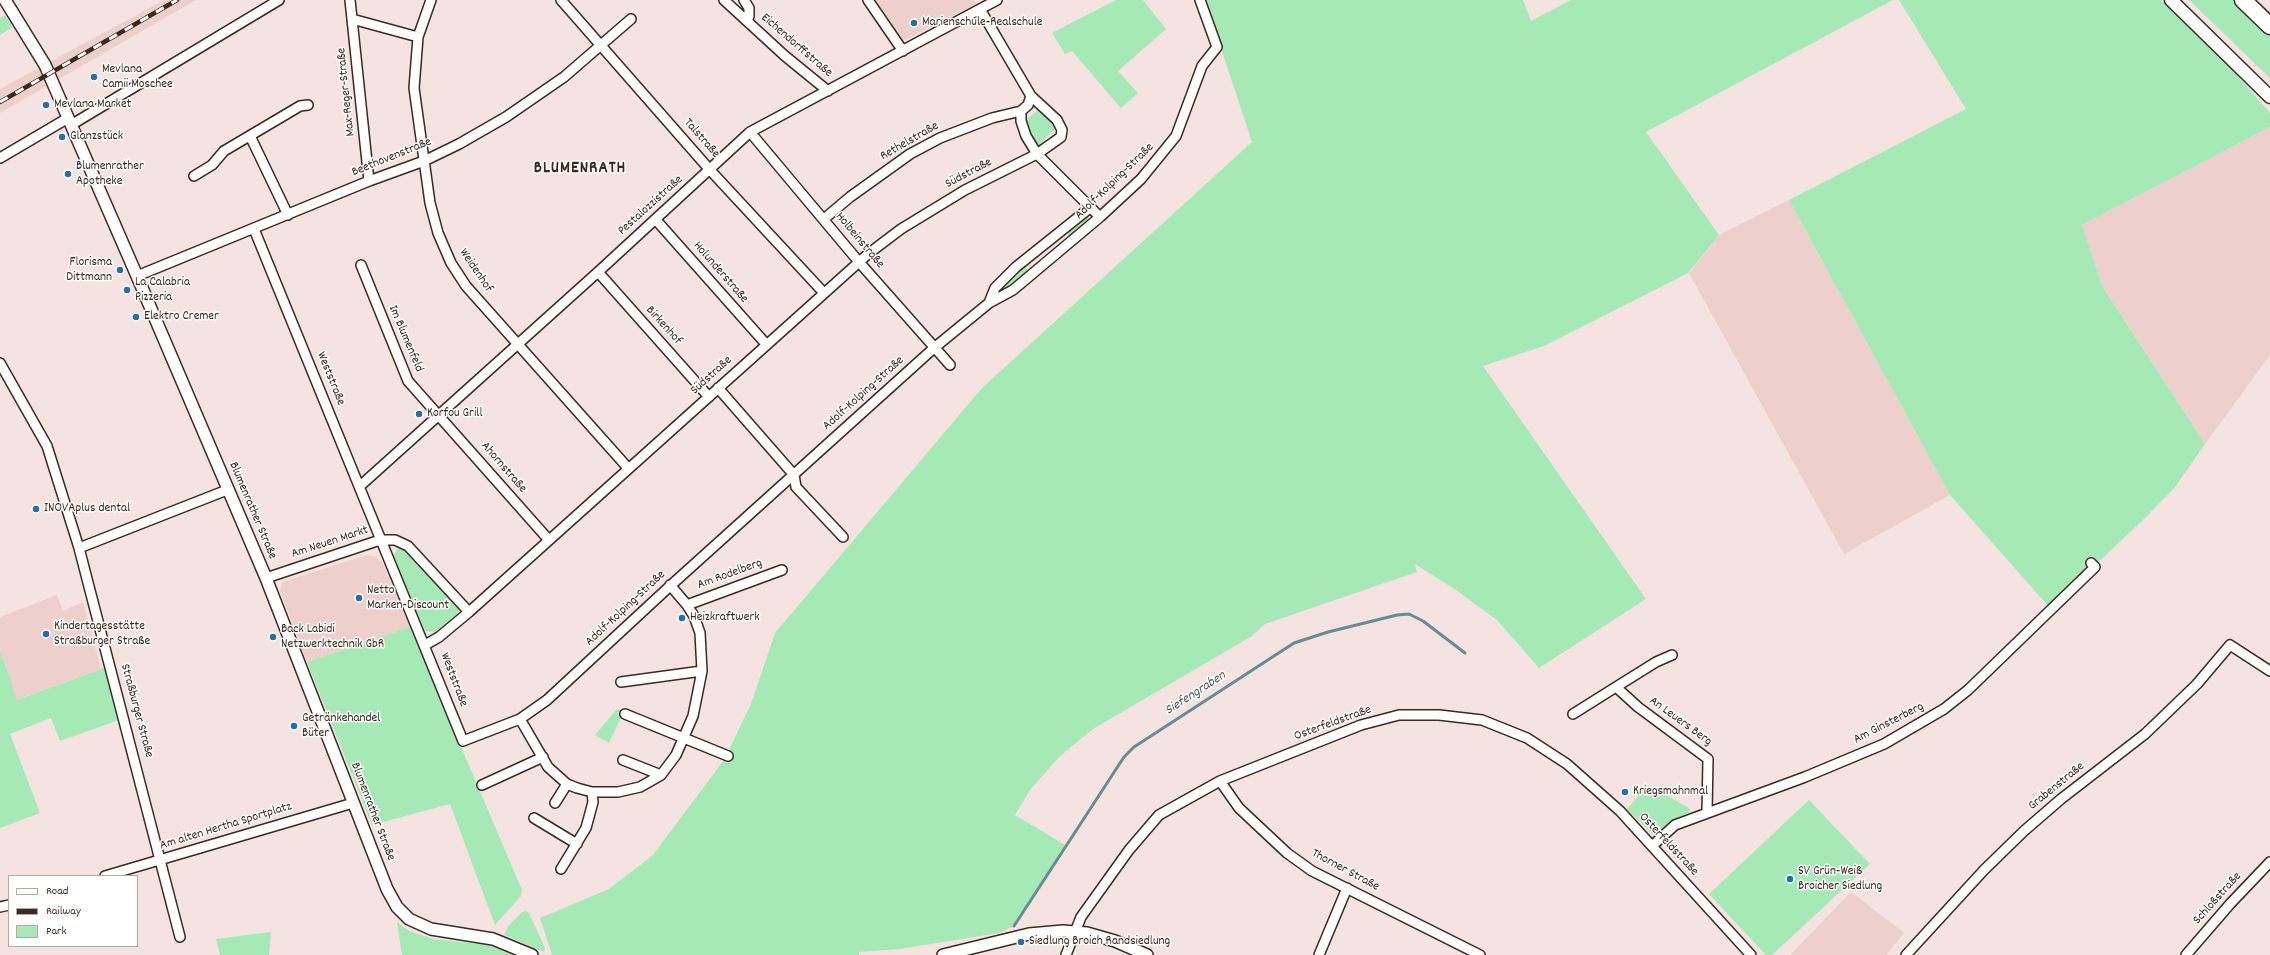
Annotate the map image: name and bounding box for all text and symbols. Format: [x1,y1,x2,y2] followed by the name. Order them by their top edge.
[757,11,835,81] street label: Eichendorffstraße
[922,15,1042,31] place label: Marienschule-Realschule
[909,18,919,28] marker: Marienschule-Realschule
[335,47,359,137] street label: Max-Reger-Straße
[102,62,173,93] place label: Mevlana Camii Moschee
[89,72,99,82] marker: Mevlana Camii Moschee
[54,97,131,113] place label: Mevlana Market
[41,100,51,110] marker: Mevlana Market
[680,116,722,162] street label: Talstraße
[878,119,942,165] street label: Rethelstraße
[70,129,123,145] place label: Glanzstück
[57,132,67,142] marker: Glanzstück
[350,135,434,181] street label: Beethovenstraße
[1072,140,1158,224] street label: Adolf-Kolping-Straße
[943,155,995,193] street label: Südstraße
[76,159,144,190] place label: Blumenrather Apotheke
[534,160,626,180] district label: BLUMENRATH
[63,169,73,179] marker: Blumenrather Apotheke
[615,173,687,239] street label: Pestalozzistraße
[831,210,887,272] street label: Holbeinstraße
[689,239,751,307] street label: Holunderstraße
[455,246,495,296] street label: Weidenhof
[66,255,112,286] place label: Florisma Dittmann
[115,265,125,275] marker: Florisma Dittmann
[135,275,190,306] place label: La Calabria Pizzeria
[122,285,132,295] marker: La Calabria Pizzeria
[384,303,426,375] street label: Im Blumenfeld
[642,303,684,349] street label: Birkenhof
[144,309,219,325] place label: Elektro Cremer
[131,312,141,322] marker: Elektro Cremer
[312,350,348,408] street label: Weststraße
[688,353,736,399] street label: Südstraße
[820,353,908,435] street label: Adolf-Kolping-Straße
[427,406,483,422] place label: Korfou Grill
[414,409,424,419] marker: Korfou Grill
[477,439,529,497] street label: Ahornstraße
[224,460,280,562] street label: Blumenrather Straße
[44,501,130,517] place label: INOVAplus dental
[31,504,41,514] marker: INOVAplus dental
[289,523,371,563] street label: Am Neuen Markt
[695,556,765,594] street label: Am Rodelberg
[583,568,669,650] street label: Adolf-Kolping-Straße
[367,583,449,614] place label: Netto Marken-Discount
[354,593,364,603] marker: Netto Marken-Discount
[690,610,760,626] place label: Heizkraftwerk
[677,613,687,623] marker: Heizkraftwerk
[54,619,150,650] place label: Kindertagesstätte Straßburger Straße
[281,622,384,653] place label: Back Labidi Netzwerktechnik GbR
[41,629,51,639] marker: Kindertagesstätte Straßburger Straße
[268,632,278,642] marker: Back Labidi Netzwerktechnik GbR
[436,651,470,709] street label: Weststraße
[116,663,156,759] street label: Straßburger Straße
[1162,668,1230,720] water label: Siefengraben
[1645,694,1715,750] street label: An Leuers Berg
[1851,700,1927,748] street label: Am Ginsterberg
[1292,703,1374,745] street label: Osterfeldstraße
[302,711,380,742] place label: Getränkehandel Büter
[289,721,299,731] marker: Getränkehandel Büter
[2026,760,2088,814] street label: Grabenstraße
[346,761,398,863] street label: Blumenrather Straße
[1633,784,1708,800] place label: Kriegsmahnmal
[1620,787,1630,797] marker: Kriegsmahnmal
[158,800,294,854] street label: Am alten Hertha Sportplatz
[1635,810,1701,880] street label: Osterfeldstraße
[1308,847,1382,895] street label: Thorner Straße
[1798,864,1882,895] place label: SV Grün-Weiß Broicher Siedlung
[2190,870,2246,928] street label: Schloßstraße
[1785,874,1795,884] marker: SV Grün-Weiß Broicher Siedlung
[8,875,138,947] legend
[46,883,68,900] text: Road
[46,903,81,920] text: Railway
[46,923,66,940] text: Park
[1029,934,1170,950] place label: Siedlung Broich Randsiedlung
[1016,937,1026,947] marker: Siedlung Broich Randsiedlung

